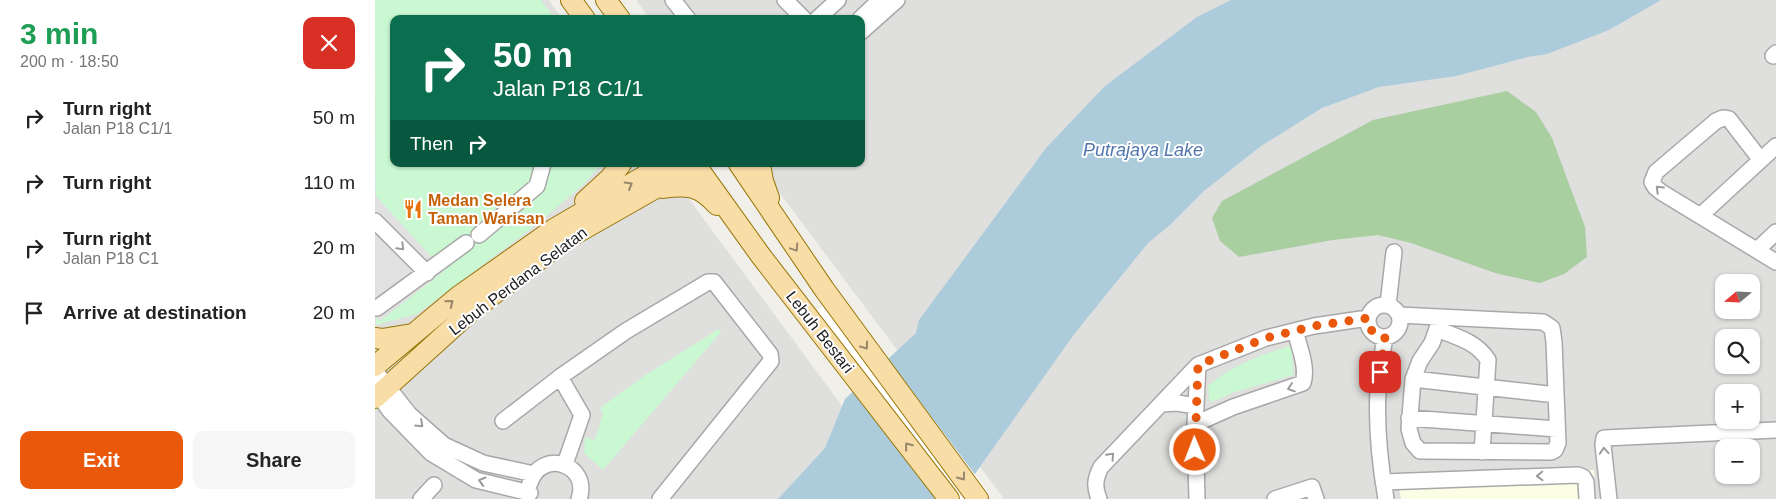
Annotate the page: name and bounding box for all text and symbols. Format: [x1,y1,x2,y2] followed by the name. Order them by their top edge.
[20,17,98,50] text: 3 min
[303,17,355,69] button: close
[410,35,475,100] icon: right
[493,35,573,74] text: 50 m
[20,53,119,70] text: 200 m · 18:50
[493,76,643,101] text: Jalan P18 C1/1
[63,98,151,119] text: Turn right
[20,104,48,132] icon: right
[313,107,355,128] text: 50 m
[63,120,172,137] text: Jalan P18 C1/1
[463,130,491,158] icon: right
[410,133,453,154] text: Then
[1083,140,1203,160] water label: Putrajaya Lake
[20,169,48,197] icon: right
[63,172,151,193] text: Turn right
[304,172,355,193] text: 110 m
[624,181,633,191] one-way arrow
[1656,186,1665,195] one-way arrow
[428,192,544,227] place label: Medan Selera Taman Warisan
[402,198,424,220] restaurant icon: Medan Selera Taman Warisan
[446,224,590,338] street label: Lebuh Perdana Selatan
[63,228,151,249] text: Turn right
[20,234,48,262] icon: right
[313,237,355,258] text: 20 m
[395,241,404,250] one-way arrow
[789,242,799,251] one-way arrow
[63,250,159,267] text: Jalan P18 C1
[1715,274,1760,319] north arrow
[1715,274,1760,484] map controls
[783,288,857,376] street label: Lebuh Bestari
[20,299,48,327] icon: arrive
[444,301,453,309] one-way arrow
[63,302,247,323] text: Arrive at destination
[313,302,355,323] text: 20 m
[1715,329,1760,374] button: search
[860,340,868,349] one-way arrow
[1359,351,1401,393] pin
[1366,358,1394,386] icon: arrive
[1287,382,1296,392] one-way arrow
[1715,384,1760,429] button: +
[414,418,423,427] one-way arrow
[1168,423,1220,475] position arrow
[20,431,183,489] button: Exit
[193,431,355,489] button: Share
[1715,439,1760,484] button: −
[905,443,914,452] one-way arrow
[1598,446,1609,454] one-way arrow
[1105,453,1114,462] one-way arrow
[956,471,964,480] one-way arrow
[1536,471,1544,481] one-way arrow
[478,476,487,487] one-way arrow

